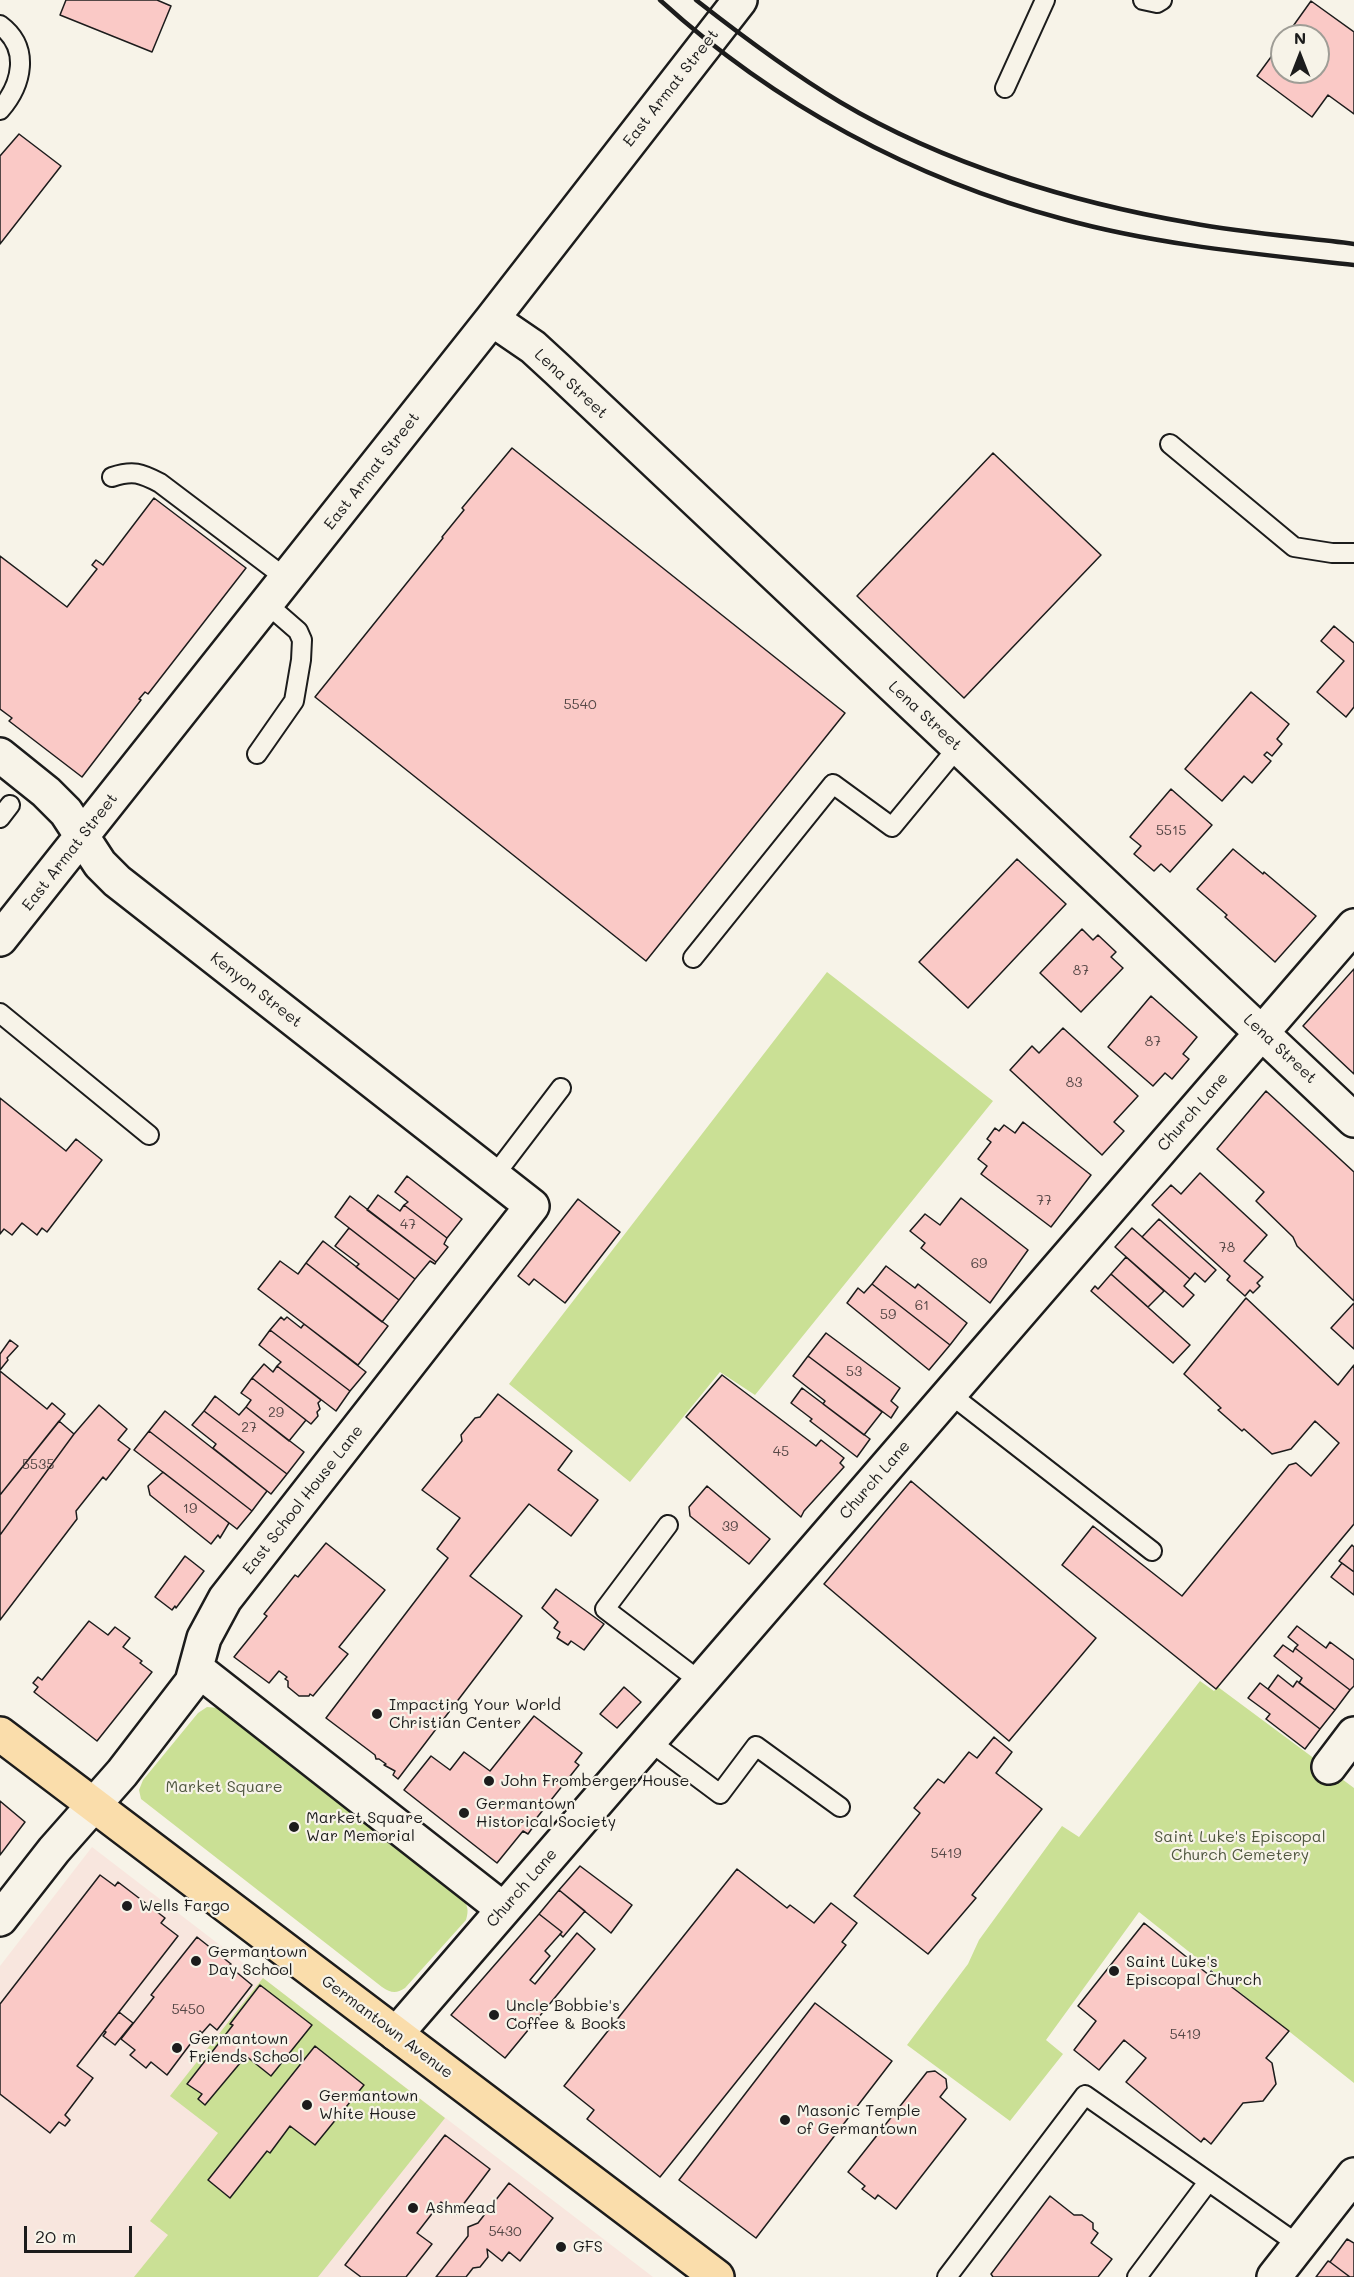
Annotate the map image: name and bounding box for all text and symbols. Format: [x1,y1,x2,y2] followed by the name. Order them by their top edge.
[1270,24,1330,84] north arrow
[619,25,723,151] street label: East Armat Street
[1294,27,1306,48] text: N
[530,345,612,423] street label: Lena Street
[320,408,424,534] street label: East Armat Street
[884,677,966,755] street label: Lena Street
[563,697,597,713] house number: 5540
[18,789,122,915] street label: East Armat Street
[1156,823,1186,839] house number: 5515
[206,948,306,1032] street label: Kenyon Street
[1073,963,1089,979] house number: 87
[1239,1010,1321,1088] street label: Lena Street
[1145,1034,1161,1050] house number: 87
[1154,1069,1232,1155] street label: Church Lane
[1066,1075,1082,1091] house number: 83
[1036,1193,1052,1209] house number: 77
[400,1217,416,1233] house number: 47
[1219,1240,1235,1256] house number: 78
[971,1256,987,1272] house number: 69
[915,1298,929,1314] house number: 61
[880,1307,896,1323] house number: 59
[846,1364,862,1380] house number: 53
[268,1405,284,1421] house number: 29
[241,1420,257,1436] house number: 27
[239,1422,367,1578] street label: East School House Lane
[836,1437,914,1523] street label: Church Lane
[773,1444,789,1460] house number: 45
[22,1457,54,1473] house number: 5535
[183,1501,197,1517] house number: 19
[722,1519,738,1535] house number: 39
[389,1695,561,1733] place label: Impacting Your World Christian Center
[370,1707,384,1721] marker: Impacting Your World Christian Center
[501,1771,689,1791] place label: John Fromberger House
[482,1774,496,1788] marker: John Fromberger House
[165,1777,283,1797] park label: Market Square
[476,1794,616,1832] place label: Germantown Historical Society
[457,1806,471,1820] marker: Germantown Historical Society
[306,1808,423,1846] place label: Market Square War Memorial
[287,1820,301,1834] marker: Market Square War Memorial
[1154,1827,1326,1865] park label: Saint Luke's Episcopal Church Cemetery
[483,1845,561,1931] street label: Church Lane
[931,1846,961,1862] house number: 5419
[139,1896,230,1916] place label: Wells Fargo
[120,1899,134,1913] marker: Wells Fargo
[208,1942,307,1980] place label: Germantown Day School
[1126,1952,1261,1990] place label: Saint Luke's Episcopal Church
[189,1954,203,1968] marker: Germantown Day School
[1107,1964,1121,1978] marker: Saint Luke's Episcopal Church
[317,1971,457,2083] street label: Germantown Avenue
[506,1996,626,2034] place label: Uncle Bobbie's Coffee & Books
[171,2002,205,2018] house number: 5450
[487,2008,501,2022] marker: Uncle Bobbie's Coffee & Books
[1170,2027,1200,2043] house number: 5419
[189,2029,303,2067] place label: Germantown Friends School
[170,2041,184,2055] marker: Germantown Friends School
[319,2086,418,2124] place label: Germantown White House
[300,2098,314,2112] marker: Germantown White House
[797,2101,921,2139] place label: Masonic Temple of Germantown
[778,2113,792,2127] marker: Masonic Temple of Germantown
[425,2198,496,2218] place label: Ashmead
[406,2201,420,2215] marker: Ashmead
[27,2214,135,2252] scale bar
[35,2224,76,2248] text: 20 m
[488,2224,522,2240] house number: 5430
[573,2237,603,2257] place label: GFS
[554,2240,568,2254] marker: GFS

